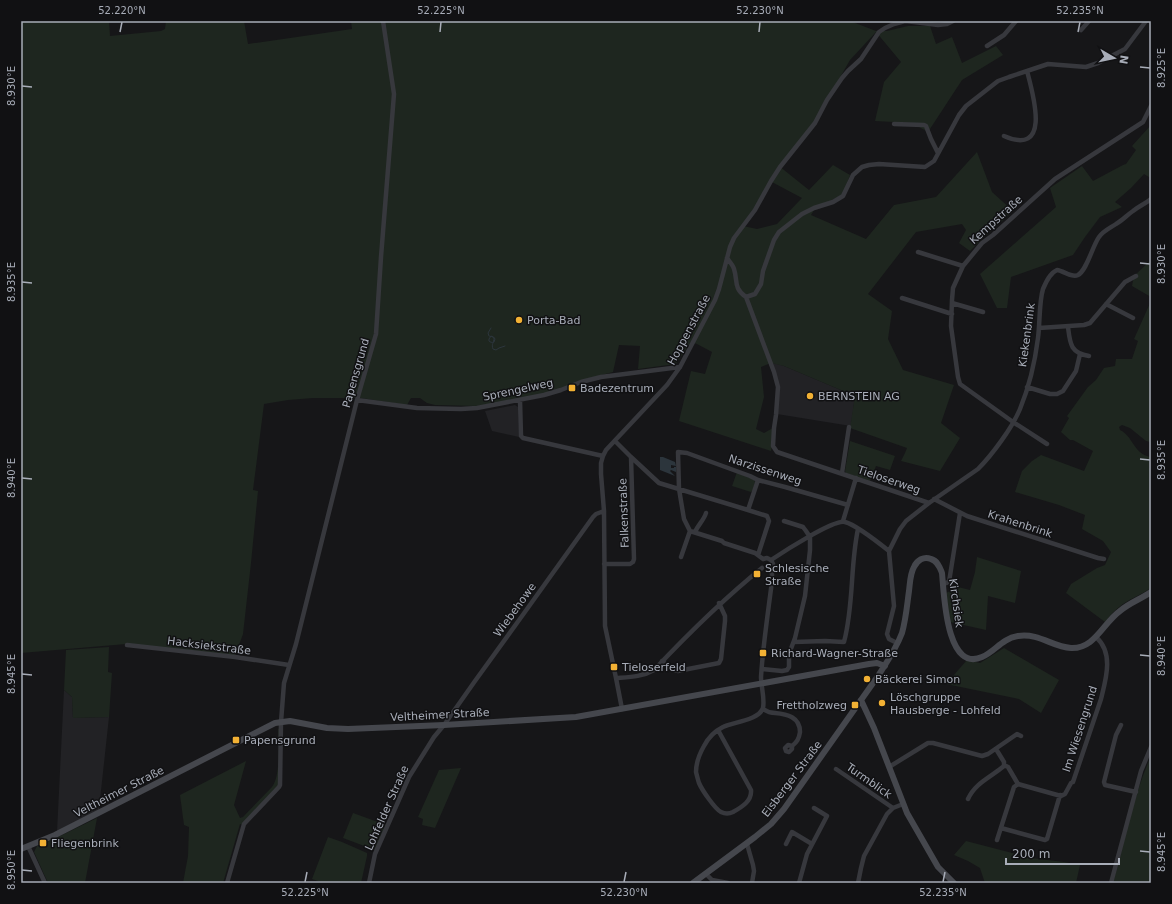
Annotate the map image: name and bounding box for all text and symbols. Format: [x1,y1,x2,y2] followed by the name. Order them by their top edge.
[98,5,146,16] text: 52.220°N
[417,5,465,16] text: 52.225°N
[736,5,784,16] text: 52.230°N
[1056,5,1104,16] text: 52.235°N
[1094,38,1134,78] north arrow
[1156,48,1167,88] text: 8.925°E
[1116,54,1131,65] text: N
[6,66,17,106] text: 8.930°E
[967,193,1025,247] street label: Kempstraße
[1156,244,1167,284] text: 8.930°E
[6,262,17,302] text: 8.935°E
[665,292,713,367] street label: Hoppenstraße
[1016,301,1038,368] street label: Kiekenbrink
[527,314,580,327] place label: Porta-Bad
[514,315,524,325] marker: Porta-Bad
[340,337,372,409] street label: Papensgrund
[482,376,554,404] street label: Sprengelweg
[580,382,654,395] place label: Badezentrum
[567,383,577,393] marker: Badezentrum
[818,390,900,403] place label: BERNSTEIN AG
[805,391,815,401] marker: BERNSTEIN AG
[1156,440,1167,480] text: 8.935°E
[727,452,803,488] street label: Narzissenweg
[6,458,17,498] text: 8.940°E
[855,463,922,497] street label: Tieloserweg
[616,478,632,548] street label: Falkenstraße
[986,507,1055,541] street label: Krahenbrink
[765,562,829,588] place label: Schlesische Straße
[752,569,762,579] marker: Schlesische Straße
[946,578,966,629] street label: Kirchsiek
[491,580,539,640] street label: Wiebehowe
[166,634,252,658] street label: Hacksiekstraße
[1156,636,1167,676] text: 8.940°E
[771,647,898,660] place label: Richard-Wagner-Straße
[758,648,768,658] marker: Richard-Wagner-Straße
[6,654,17,694] text: 8.945°E
[621,661,686,674] place label: Tieloserfeld
[609,662,619,672] marker: Tieloserfeld
[875,673,960,686] place label: Bäckerei Simon
[862,674,872,684] marker: Bäckerei Simon
[1060,684,1100,774] street label: Im Wiesengrund
[890,691,1001,717] place label: Löschgruppe Hausberge - Lohfeld
[877,698,887,708] marker: Löschgruppe Hausberge - Lohfeld
[777,699,847,712] place label: Frettholzweg
[850,700,860,710] marker: Frettholzweg
[390,706,490,724] street label: Veltheimer Straße
[244,734,316,747] place label: Papensgrund
[231,735,241,745] marker: Papensgrund
[759,738,825,820] street label: Eisberger Straße
[843,760,895,802] street label: Turmblick
[362,763,412,852] street label: Lohfelder Straße
[72,764,166,820] street label: Veltheimer Straße
[1156,832,1167,872] text: 8.945°E
[51,837,119,850] place label: Fliegenbrink
[38,838,48,848] marker: Fliegenbrink
[1006,840,1119,866] scale bar
[1012,847,1050,861] text: 200 m
[6,850,17,890] text: 8.950°E
[281,887,329,898] text: 52.225°N
[600,887,648,898] text: 52.230°N
[919,887,967,898] text: 52.235°N

